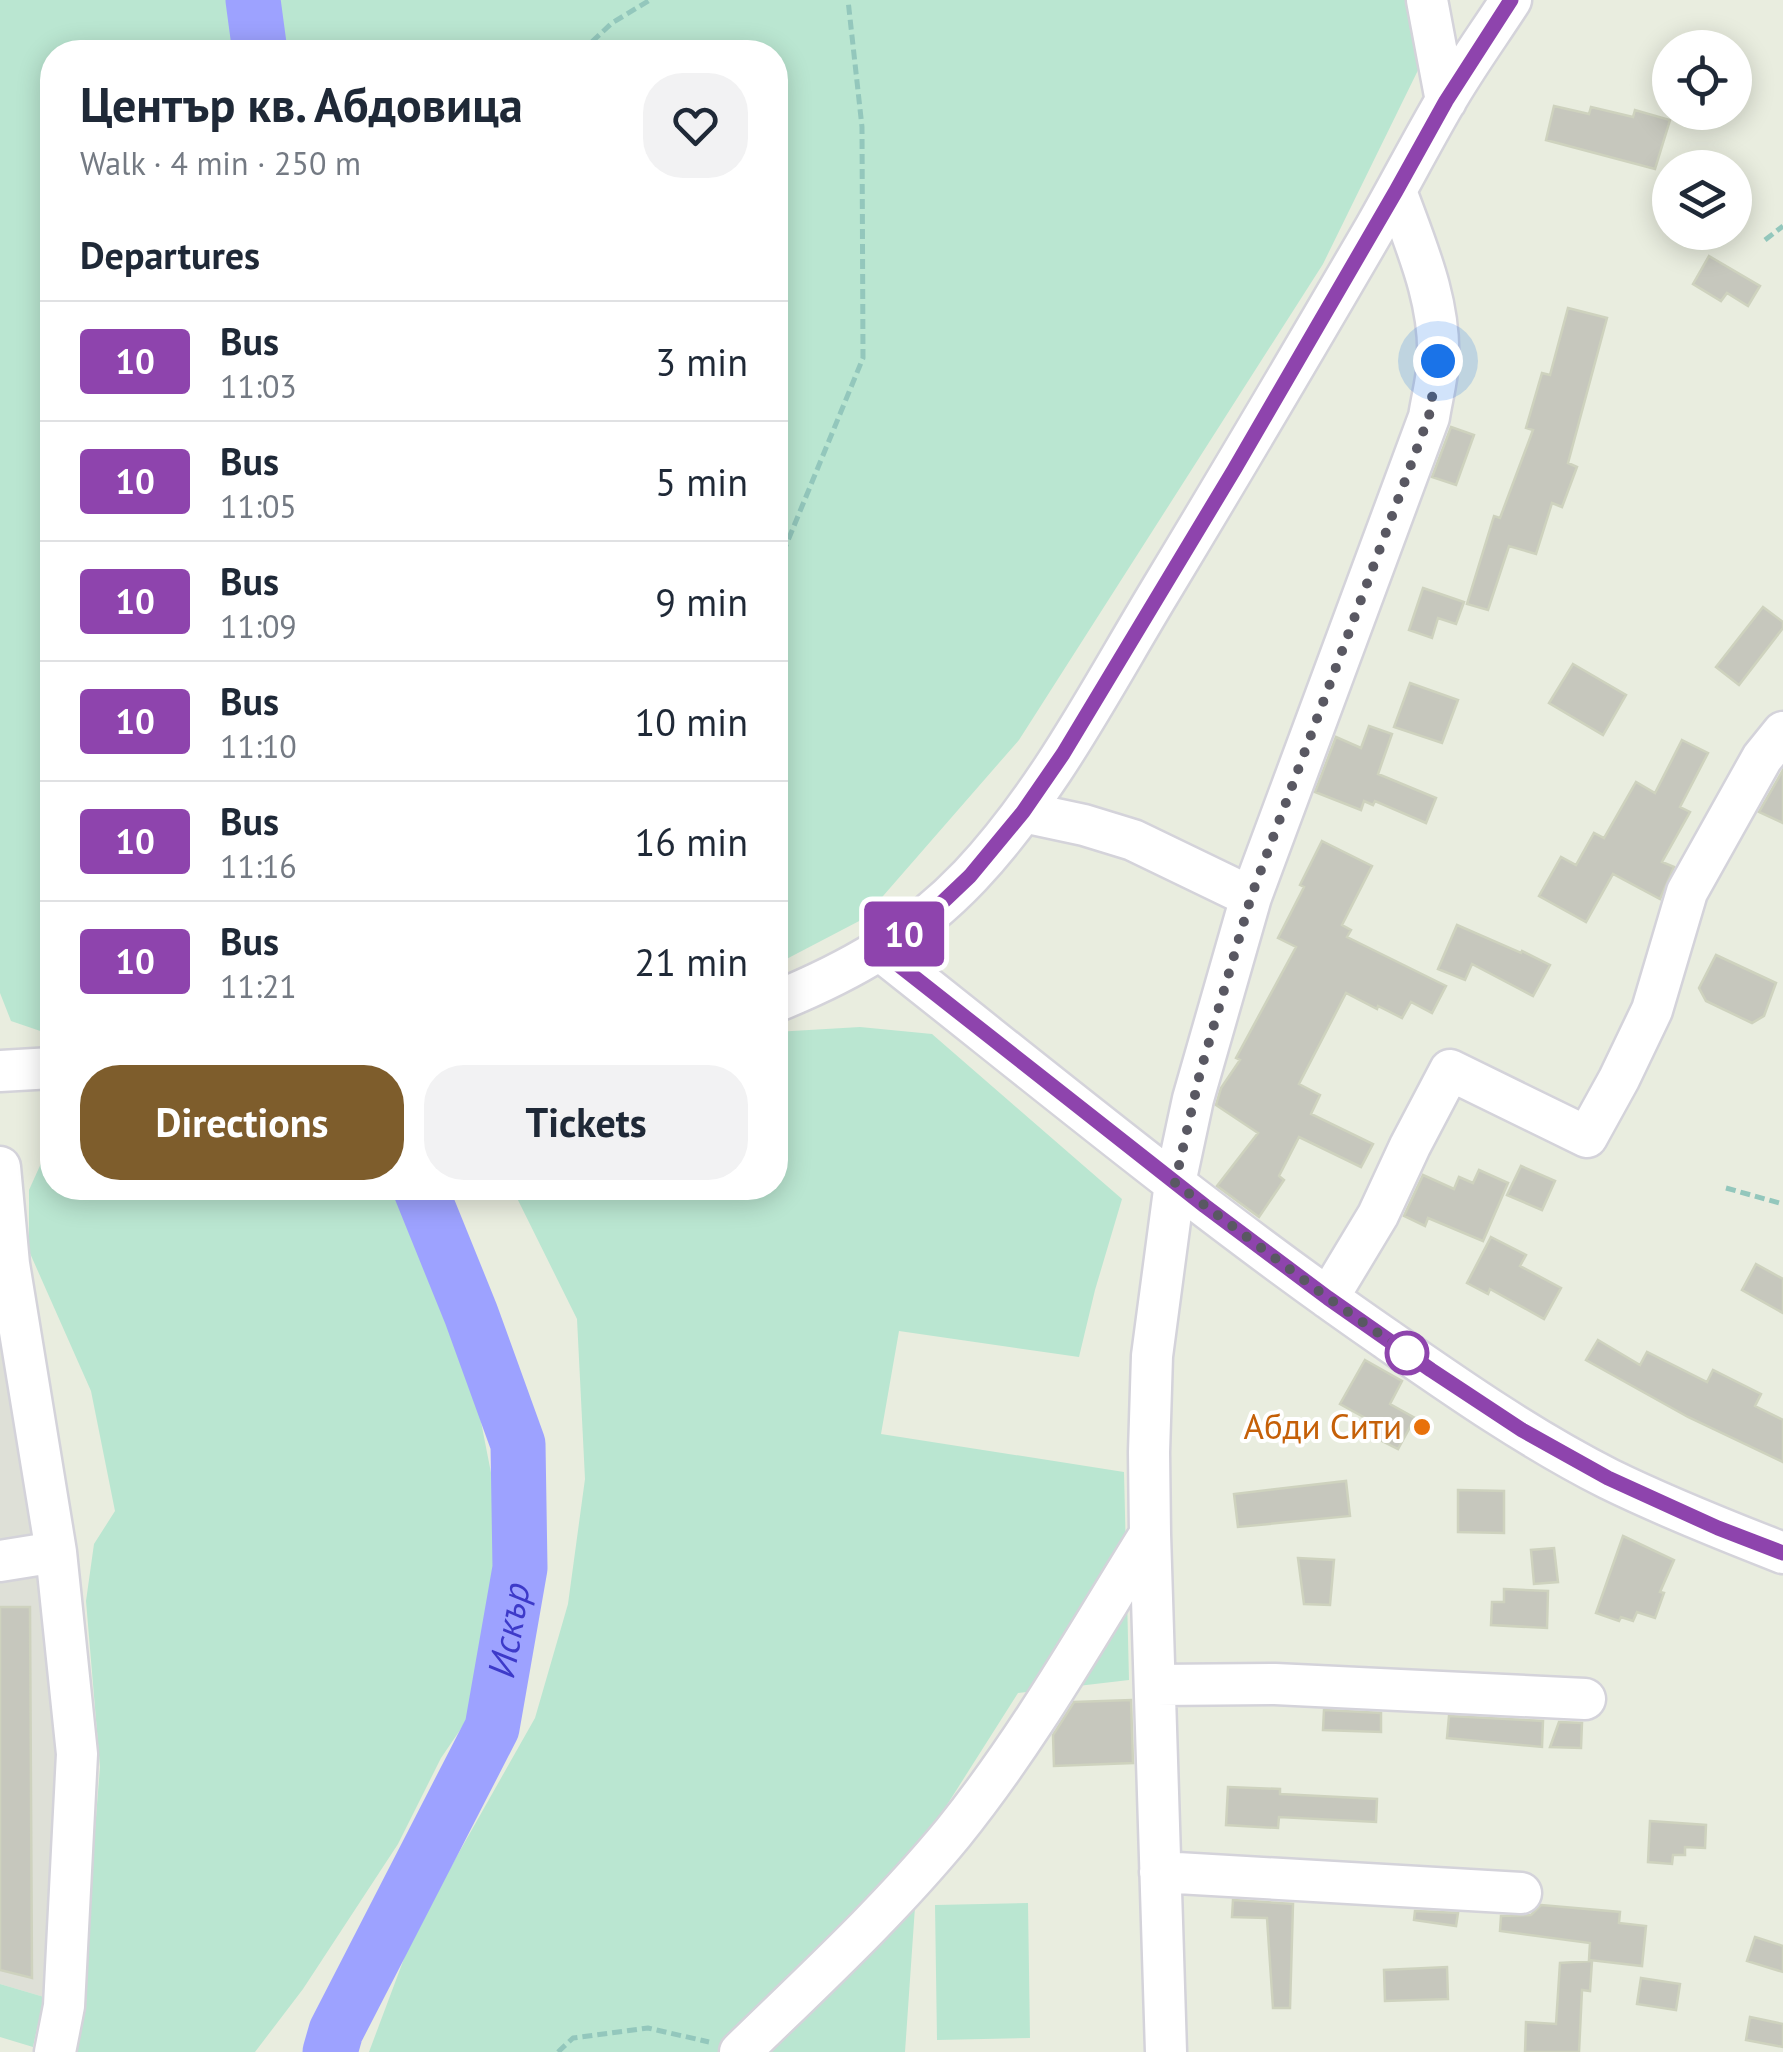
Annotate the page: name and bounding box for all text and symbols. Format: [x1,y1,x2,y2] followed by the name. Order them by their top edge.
[1652,30,1752,250] map controls
[1652,30,1752,130] button: locate
[80,73,523,135] text: Център кв. Абдовица
[643,73,748,178] button: heart
[80,142,361,184] text: Walk · 4 min · 250 m
[1652,150,1752,250] button: layers
[80,230,260,279] text: Departures
[220,316,279,365] text: Bus
[1413,336,1463,386] your location
[655,337,748,386] text: 3 min
[115,338,155,384] text: 10
[220,365,297,407] text: 11:03
[220,436,279,485] text: Bus
[655,457,748,506] text: 5 min
[115,458,155,504] text: 10
[220,485,297,527] text: 11:05
[220,556,279,605] text: Bus
[655,577,748,626] text: 9 min
[115,578,155,624] text: 10
[220,605,297,647] text: 11:09
[220,676,279,725] text: Bus
[635,697,748,746] text: 10 min
[115,698,155,744] text: 10
[220,725,297,767] text: 11:10
[220,796,279,845] text: Bus
[635,817,748,866] text: 16 min
[115,818,155,864] text: 10
[220,845,297,887] text: 11:16
[859,902,949,966] line badge: 10
[884,911,924,957] text: 10
[220,916,279,965] text: Bus
[635,937,748,986] text: 21 min
[115,938,155,984] text: 10
[220,965,297,1007] text: 11:21
[80,1065,404,1180] button: Directions
[424,1065,748,1180] button: Tickets
[1386,1332,1428,1374] unlabelled marker
[1243,1403,1402,1449] place label: Абди Сити
[1411,1416,1433,1438] marker: Абди Сити
[475,1579,540,1681] water label: Искър

